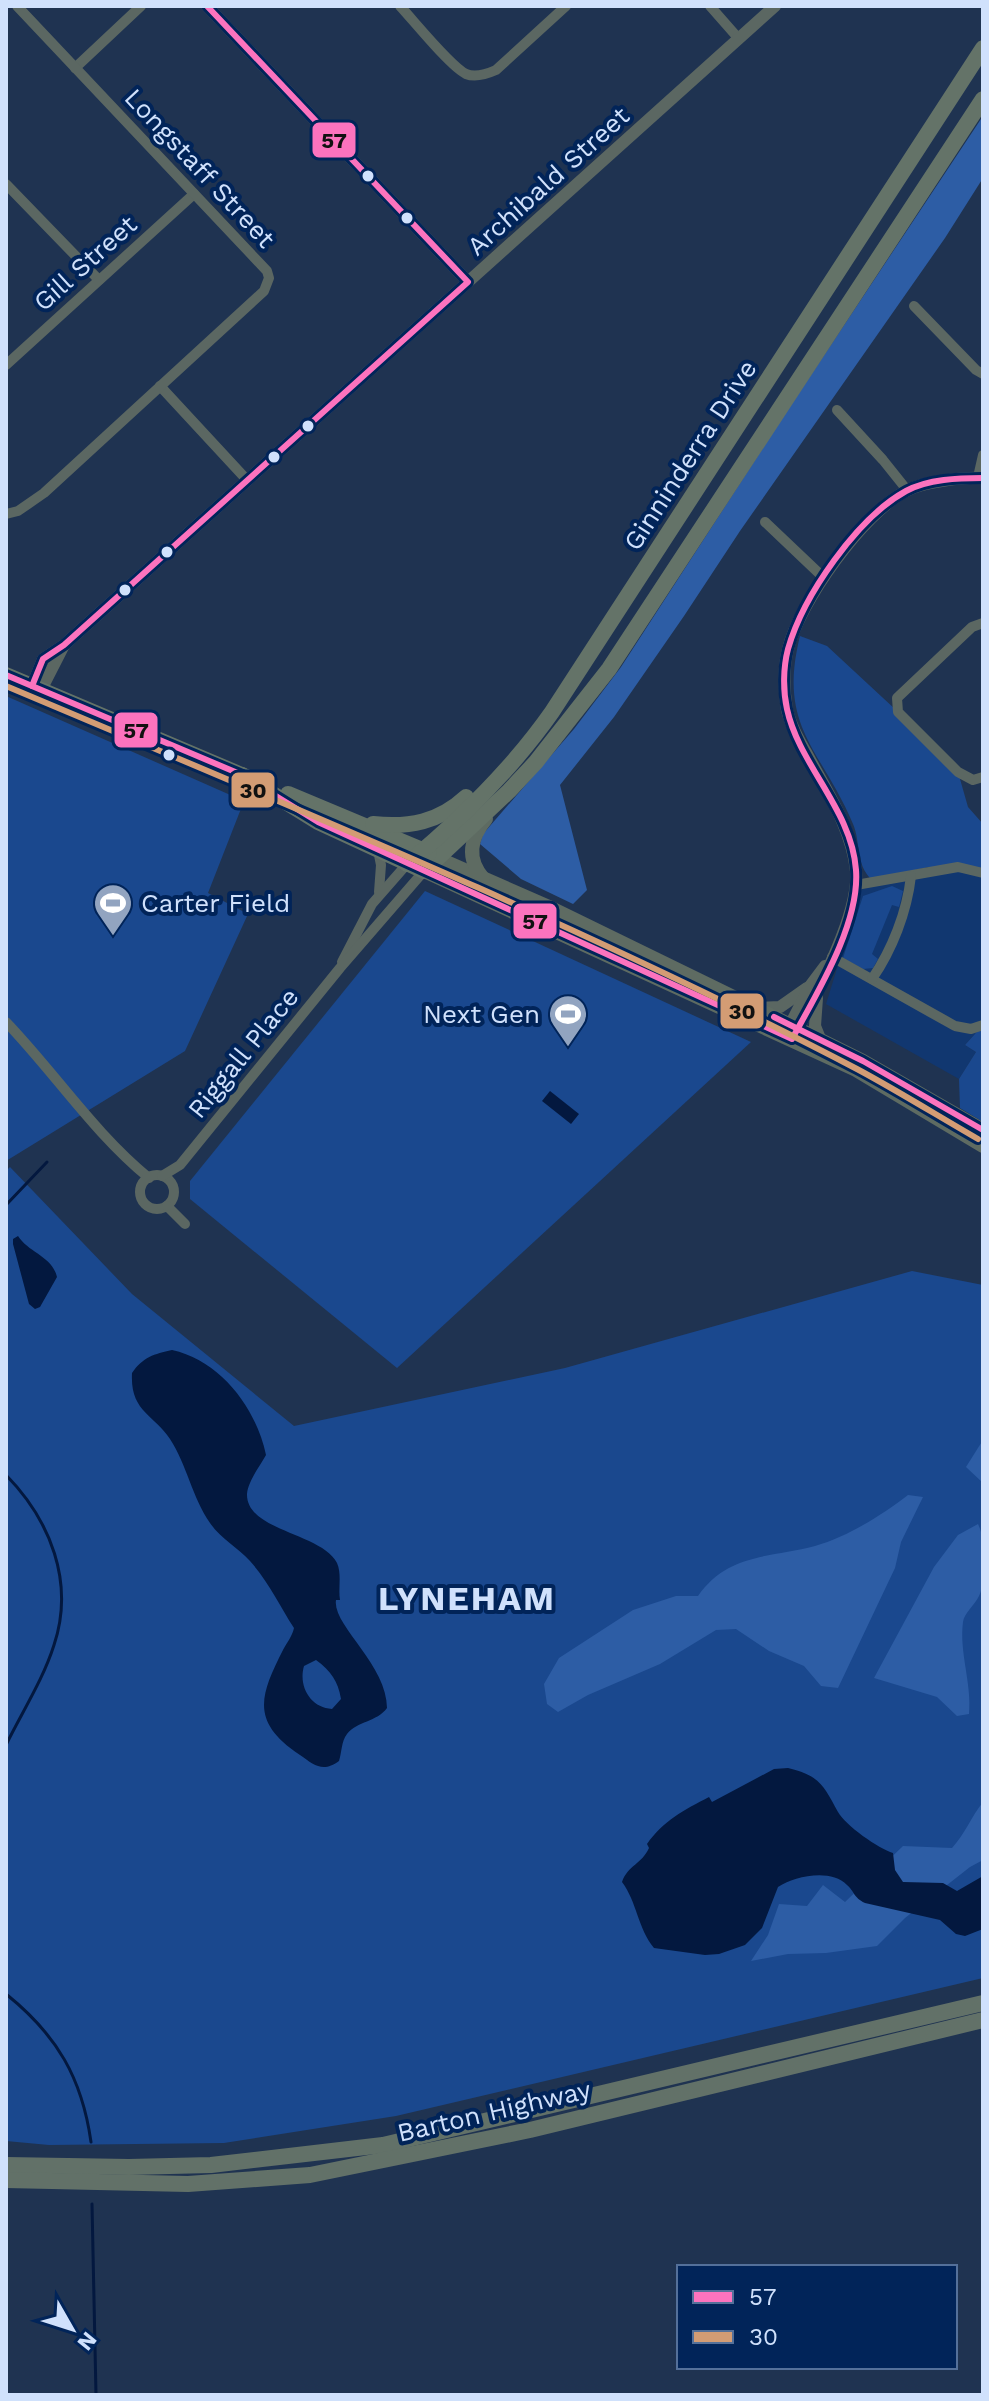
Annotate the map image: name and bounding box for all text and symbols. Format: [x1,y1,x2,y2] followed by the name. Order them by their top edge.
[119,82,281,254] street label: Longstaff Street
[461,100,635,262] street label: Archibald Street
[311,121,357,159] line badge: 57
[321,128,347,153] text: 57
[360,168,376,184] unlabelled marker
[27,209,143,317] street label: Gill Street
[399,210,415,226] unlabelled marker
[617,354,763,556] street label: Ginninderra Drive
[300,418,316,434] unlabelled marker
[266,449,282,465] unlabelled marker
[159,544,175,560] unlabelled marker
[117,582,133,598] unlabelled marker
[113,711,159,749] line badge: 57
[123,718,149,743] text: 57
[161,747,177,763] unlabelled marker
[230,771,276,809] line badge: 30
[239,778,267,803] text: 30
[92,882,134,937] sports icon: Carter Field
[141,888,290,918] place label: Carter Field
[512,902,558,940] line badge: 57
[522,909,548,934] text: 57
[181,982,305,1124] street label: Riggall Place
[719,992,765,1030] line badge: 30
[547,993,589,1048] sports icon: Next Gen
[423,999,540,1029] place label: Next Gen
[728,999,756,1024] text: 30
[378,1578,556,1618] district label: LYNEHAM
[394,2074,594,2148] street label: Barton Highway
[677,2265,957,2369] legend
[749,2283,776,2311] text: 57
[32,2289,112,2369] north arrow
[749,2323,778,2351] text: 30
[72,2327,102,2355] text: N

